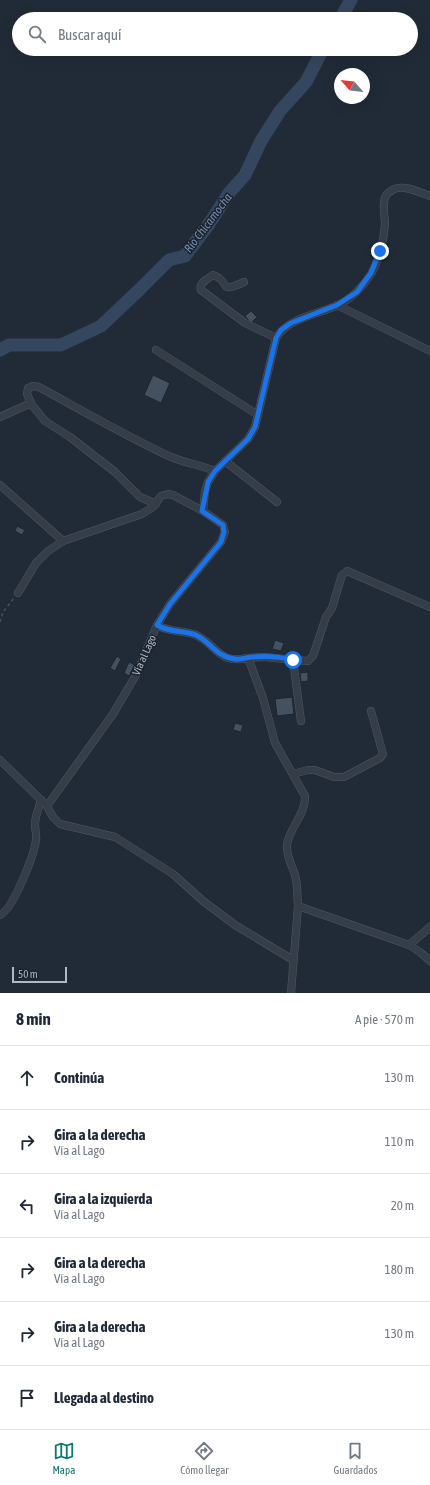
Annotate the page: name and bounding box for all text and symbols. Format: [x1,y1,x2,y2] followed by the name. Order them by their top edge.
[12,12,418,56] search box
[26,23,48,45] icon: search
[58,26,121,43] text: Buscar aquí
[334,68,370,104] north arrow
[181,190,235,255] water label: Río Chicamocha
[371,242,389,260] route end
[130,633,158,677] street label: Vía al Lago
[284,651,302,669] route start
[12,965,67,984] scale bar
[18,968,38,980] text: 50 m
[16,1009,51,1029] text: 8 min
[355,1012,414,1027] text: A pie · 570 m
[16,1067,38,1089] icon: ahead
[54,1069,104,1086] text: Continúa
[385,1070,414,1085] text: 130 m
[54,1126,145,1143] text: Gira a la derecha
[16,1131,38,1153] icon: right
[385,1134,414,1149] text: 110 m
[54,1143,105,1158] text: Vía al Lago
[54,1190,152,1207] text: Gira a la izquierda
[16,1195,38,1217] icon: left
[391,1198,414,1213] text: 20 m
[54,1207,105,1222] text: Vía al Lago
[54,1254,145,1271] text: Gira a la derecha
[16,1259,38,1281] icon: right
[385,1262,414,1277] text: 180 m
[54,1271,105,1286] text: Vía al Lago
[54,1318,145,1335] text: Gira a la derecha
[16,1323,38,1345] icon: right
[385,1326,414,1341] text: 130 m
[54,1335,105,1350] text: Vía al Lago
[16,1387,38,1409] icon: arrive
[54,1389,154,1406] text: Llegada al destino
[52,1440,75,1476] tab: Mapa
[180,1440,229,1476] tab: Cómo llegar
[333,1440,378,1476] tab: Guardados

